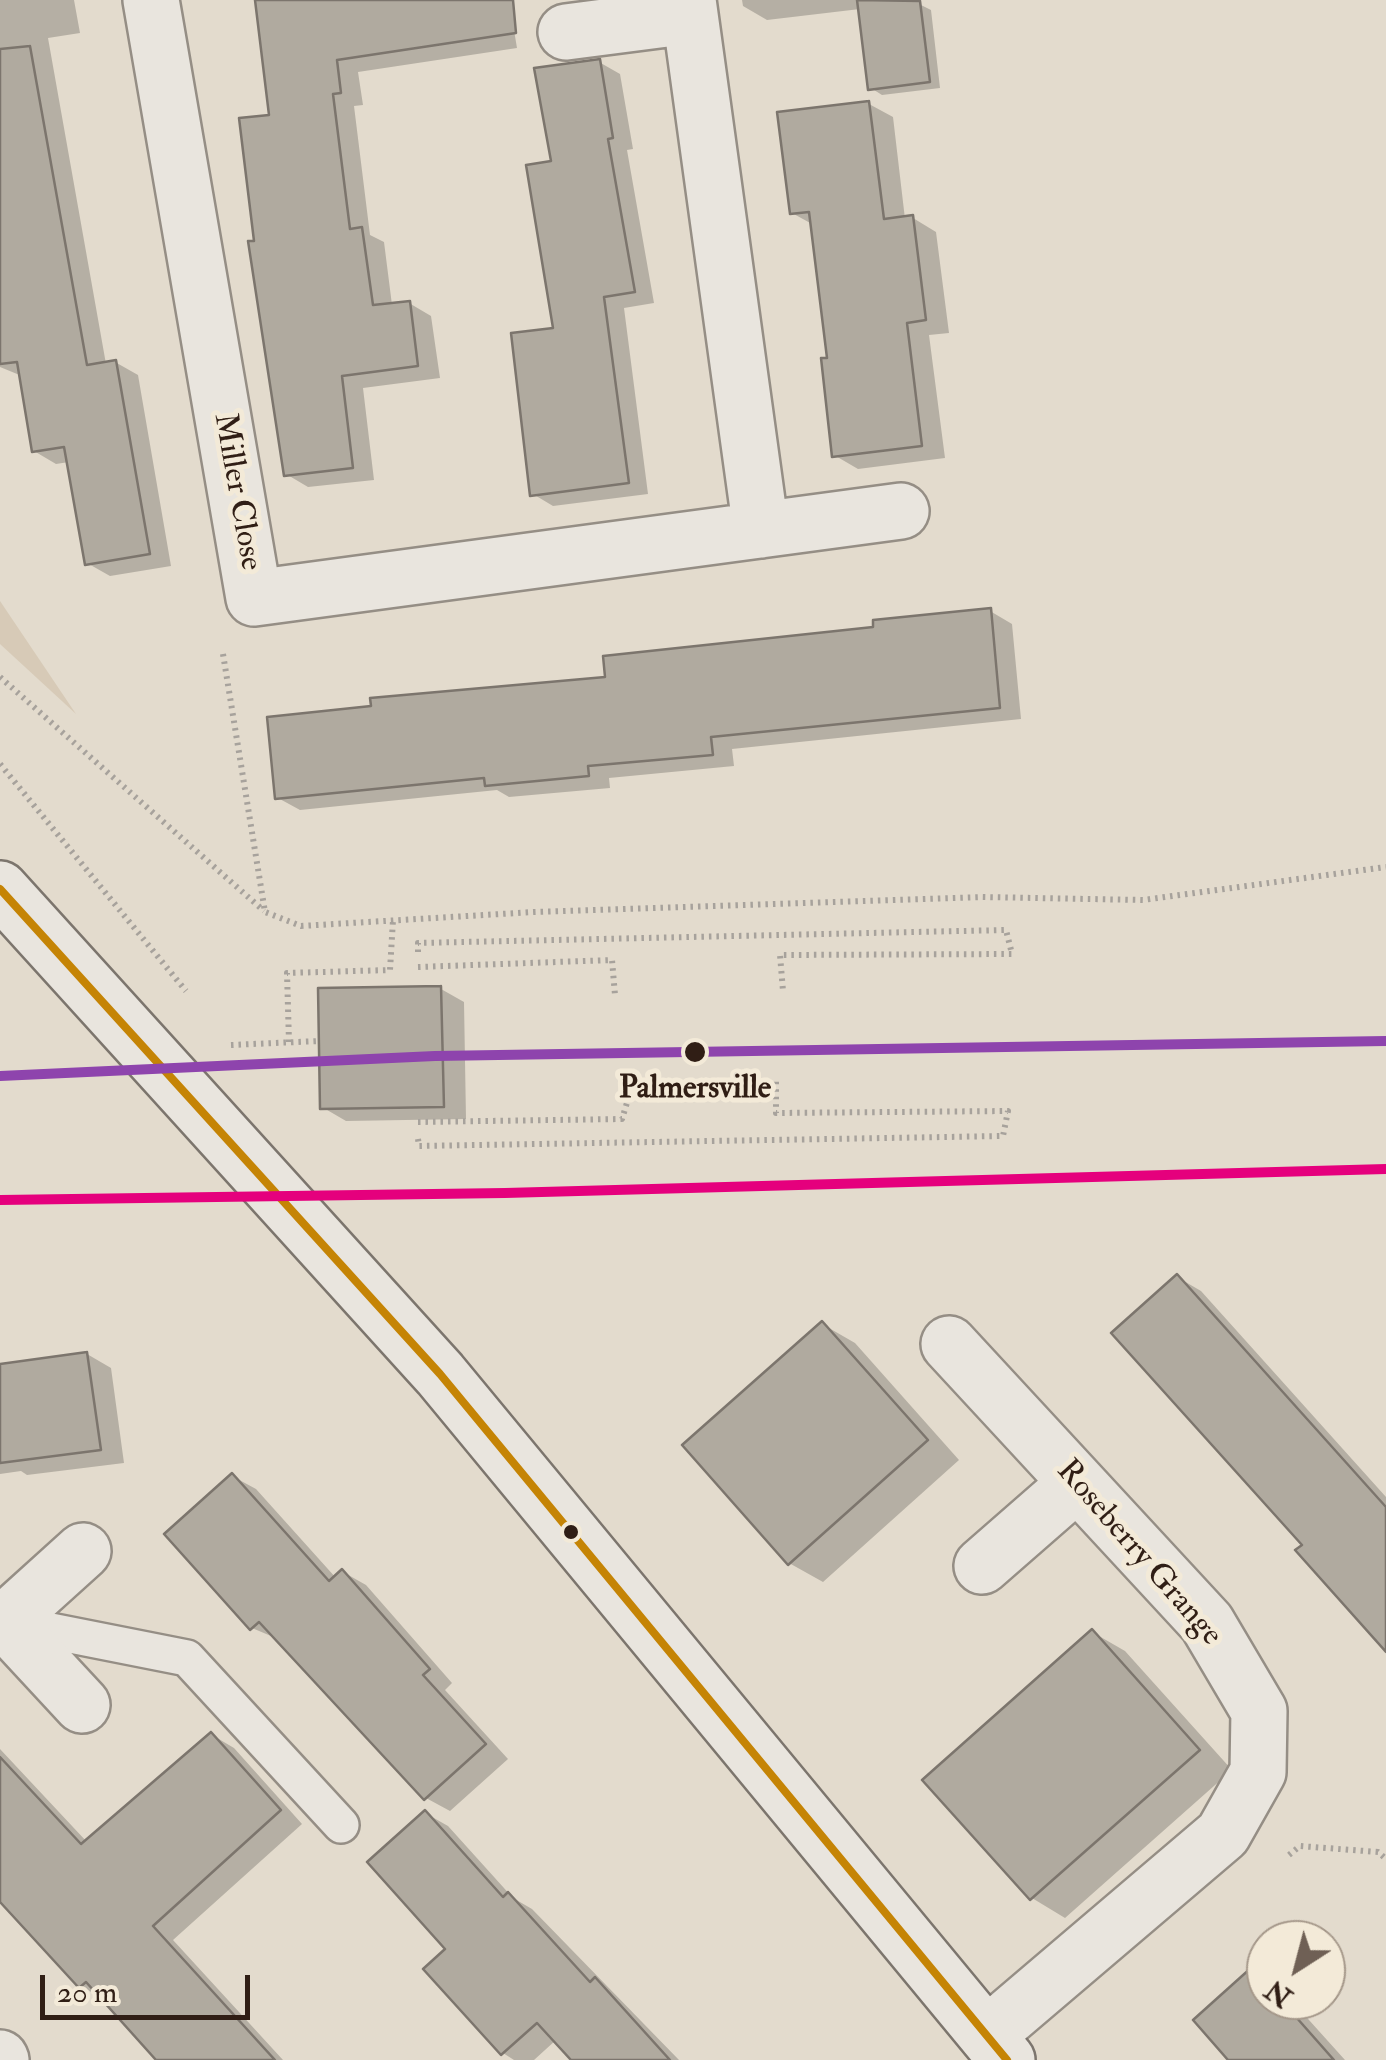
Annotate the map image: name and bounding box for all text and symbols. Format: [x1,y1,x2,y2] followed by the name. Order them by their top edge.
[203,410,269,574] street label: Miller Close
[682,1039,708,1065] marker: Palmersville
[619,1071,771,1109] place label: Palmersville
[1047,1453,1229,1655] street label: Roseberry Grange
[561,1522,581,1542] unlabelled marker
[1246,1920,1346,2020] north arrow
[45,1955,255,2017] scale bar
[1259,1972,1300,2015] text: N
[57,1974,117,2011] text: 20 m

